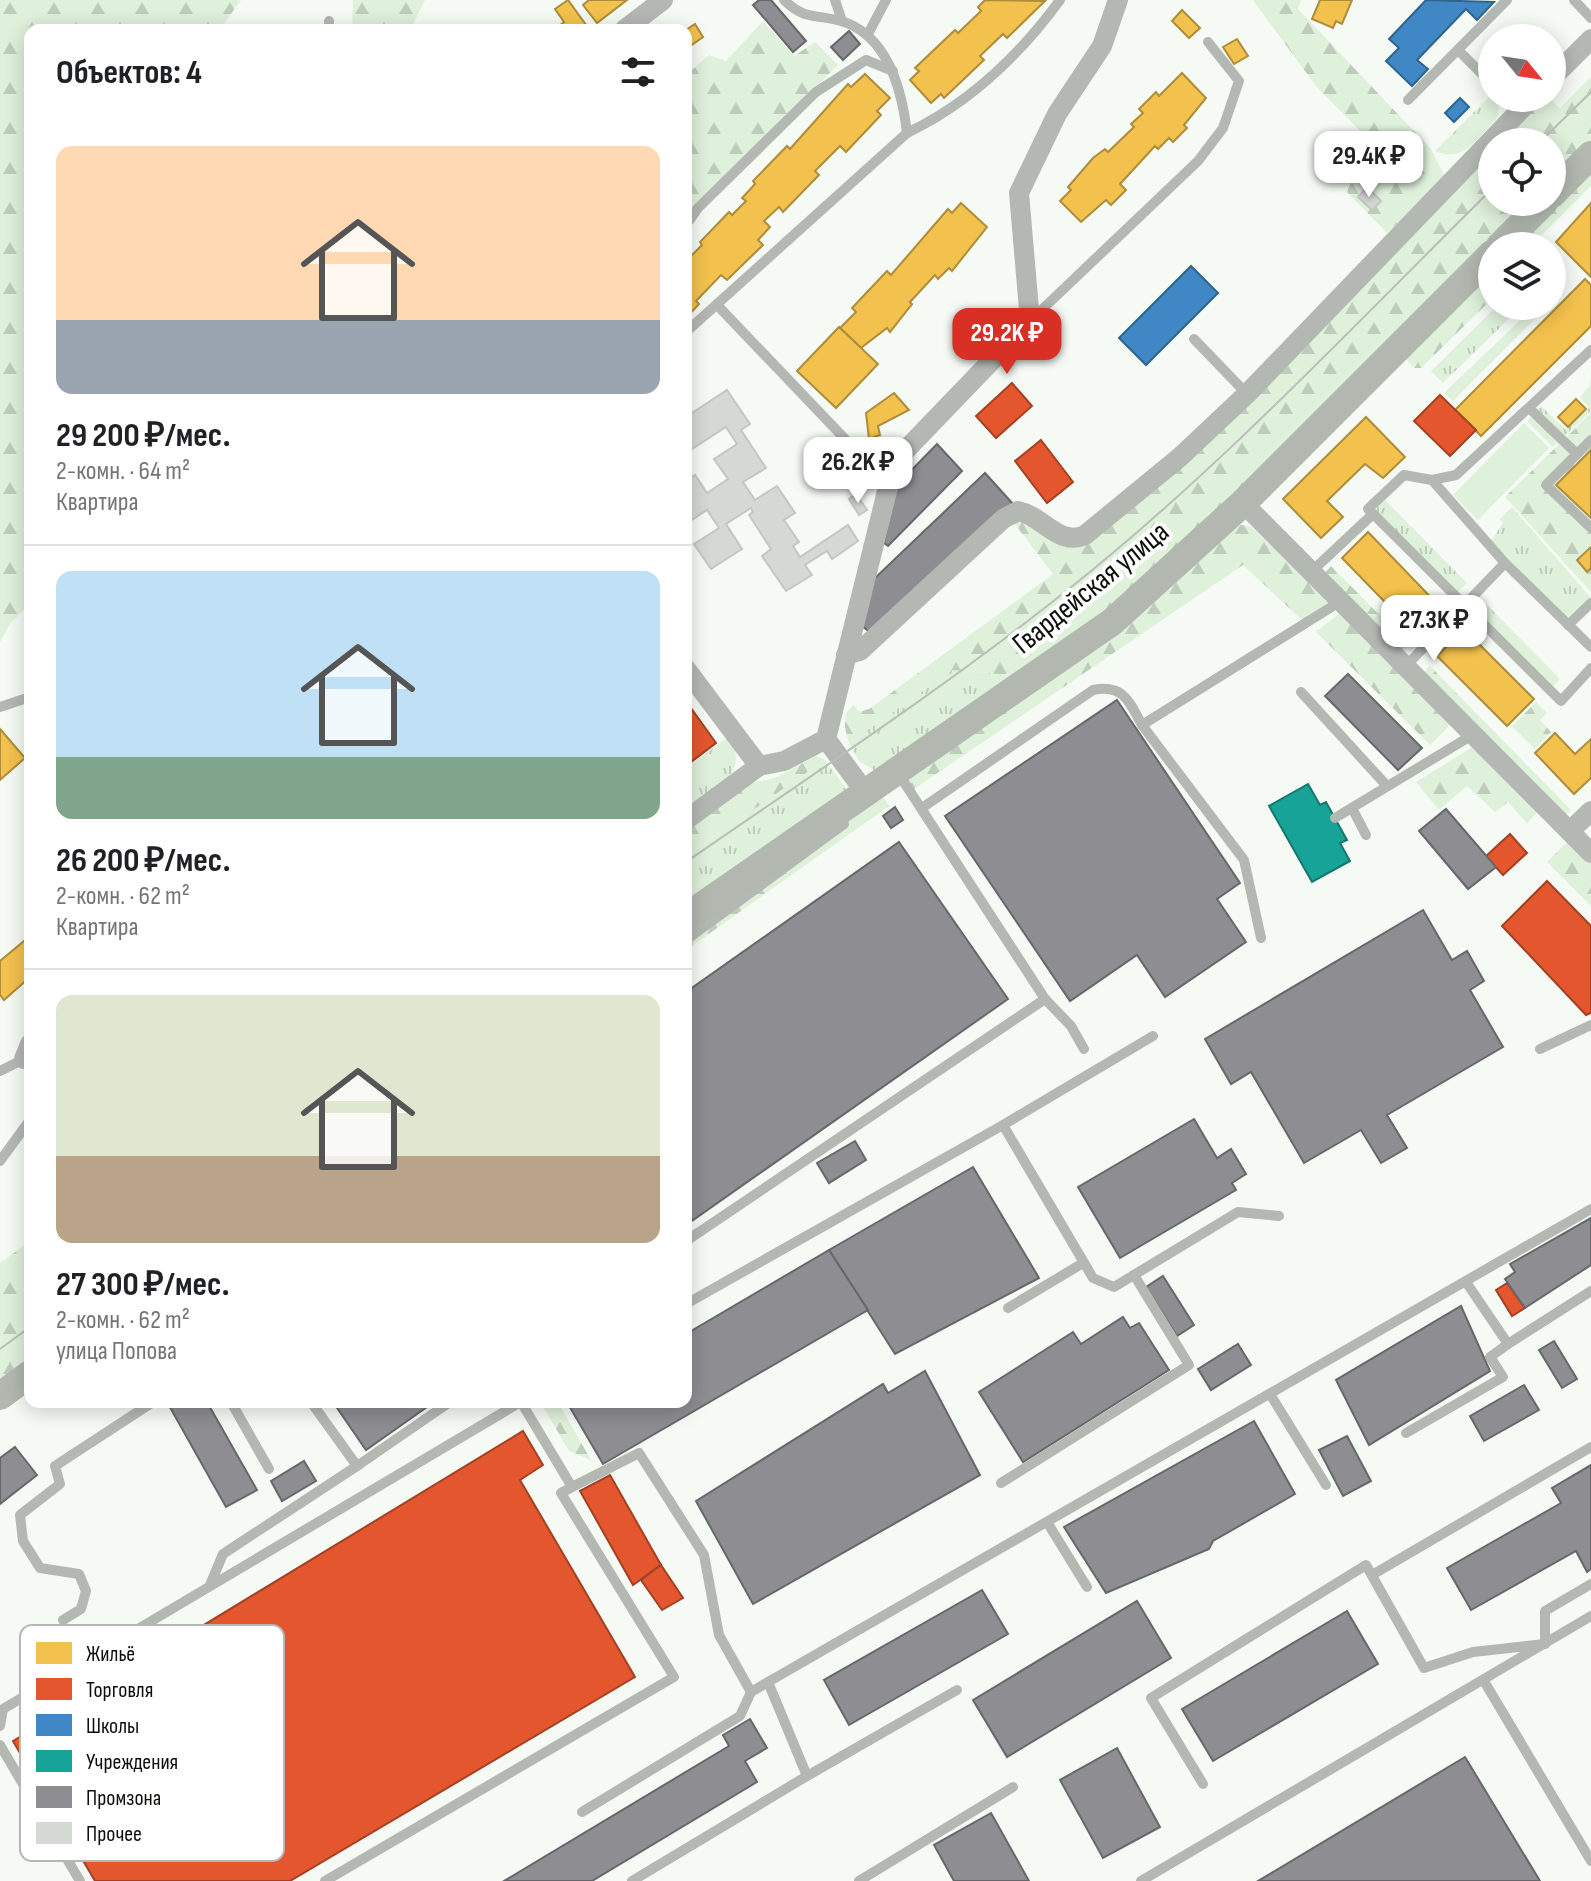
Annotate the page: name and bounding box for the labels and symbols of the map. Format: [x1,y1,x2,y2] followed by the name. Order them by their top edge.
[1478,24,1566,112] north arrow
[1295,131,1443,199] pin: 29.4K ₽
[933,308,1081,376] pin: 29.2K ₽
[784,437,932,505] pin: 26.2K ₽
[1006,514,1176,662] street label: Гвардейская улица
[1360,595,1508,663] pin: 27.3K ₽
[20,1625,284,1861] legend
[86,1641,135,1668] text: Жильё
[86,1677,153,1704] text: Торговля
[86,1713,139,1740] text: Школы
[86,1749,178,1776] text: Учреждения
[86,1785,161,1812] text: Промзона
[86,1821,142,1848] text: Прочее

